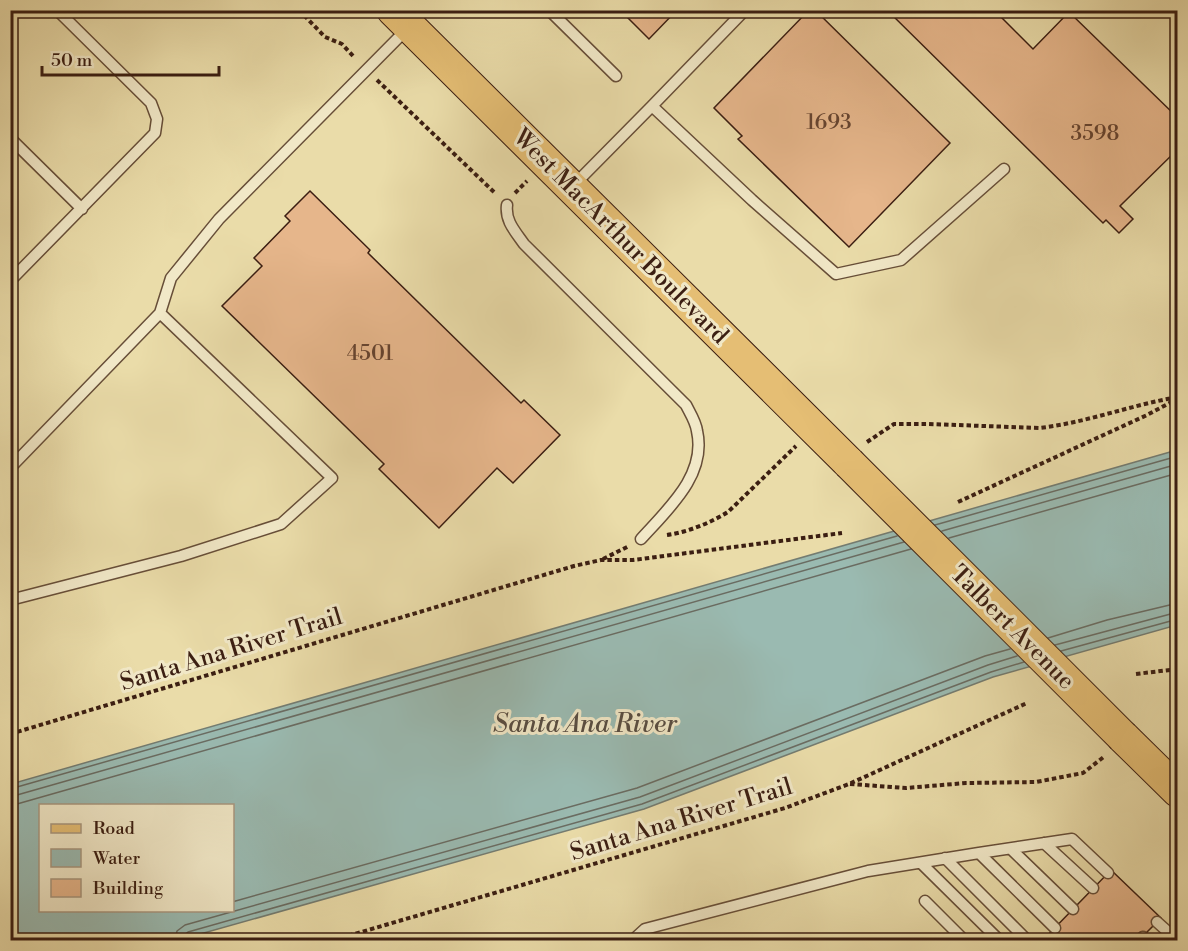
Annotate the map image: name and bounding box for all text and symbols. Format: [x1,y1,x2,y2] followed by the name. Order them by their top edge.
[42,39,219,77] scale bar
[51,49,93,72] text: 50 m
[806,110,852,136] house number: 1693
[1071,121,1119,147] house number: 3598
[506,122,735,351] street label: West MacArthur Boulevard
[347,341,393,367] house number: 4501
[944,559,1081,696] street label: Talbert Avenue
[117,602,346,698] street label: Santa Ana River Trail
[493,708,678,740] water label: Santa Ana River
[567,772,796,868] street label: Santa Ana River Trail
[39,804,234,912] legend
[93,817,136,840] text: Road
[92,847,141,870] text: Water
[92,877,164,900] text: Building

